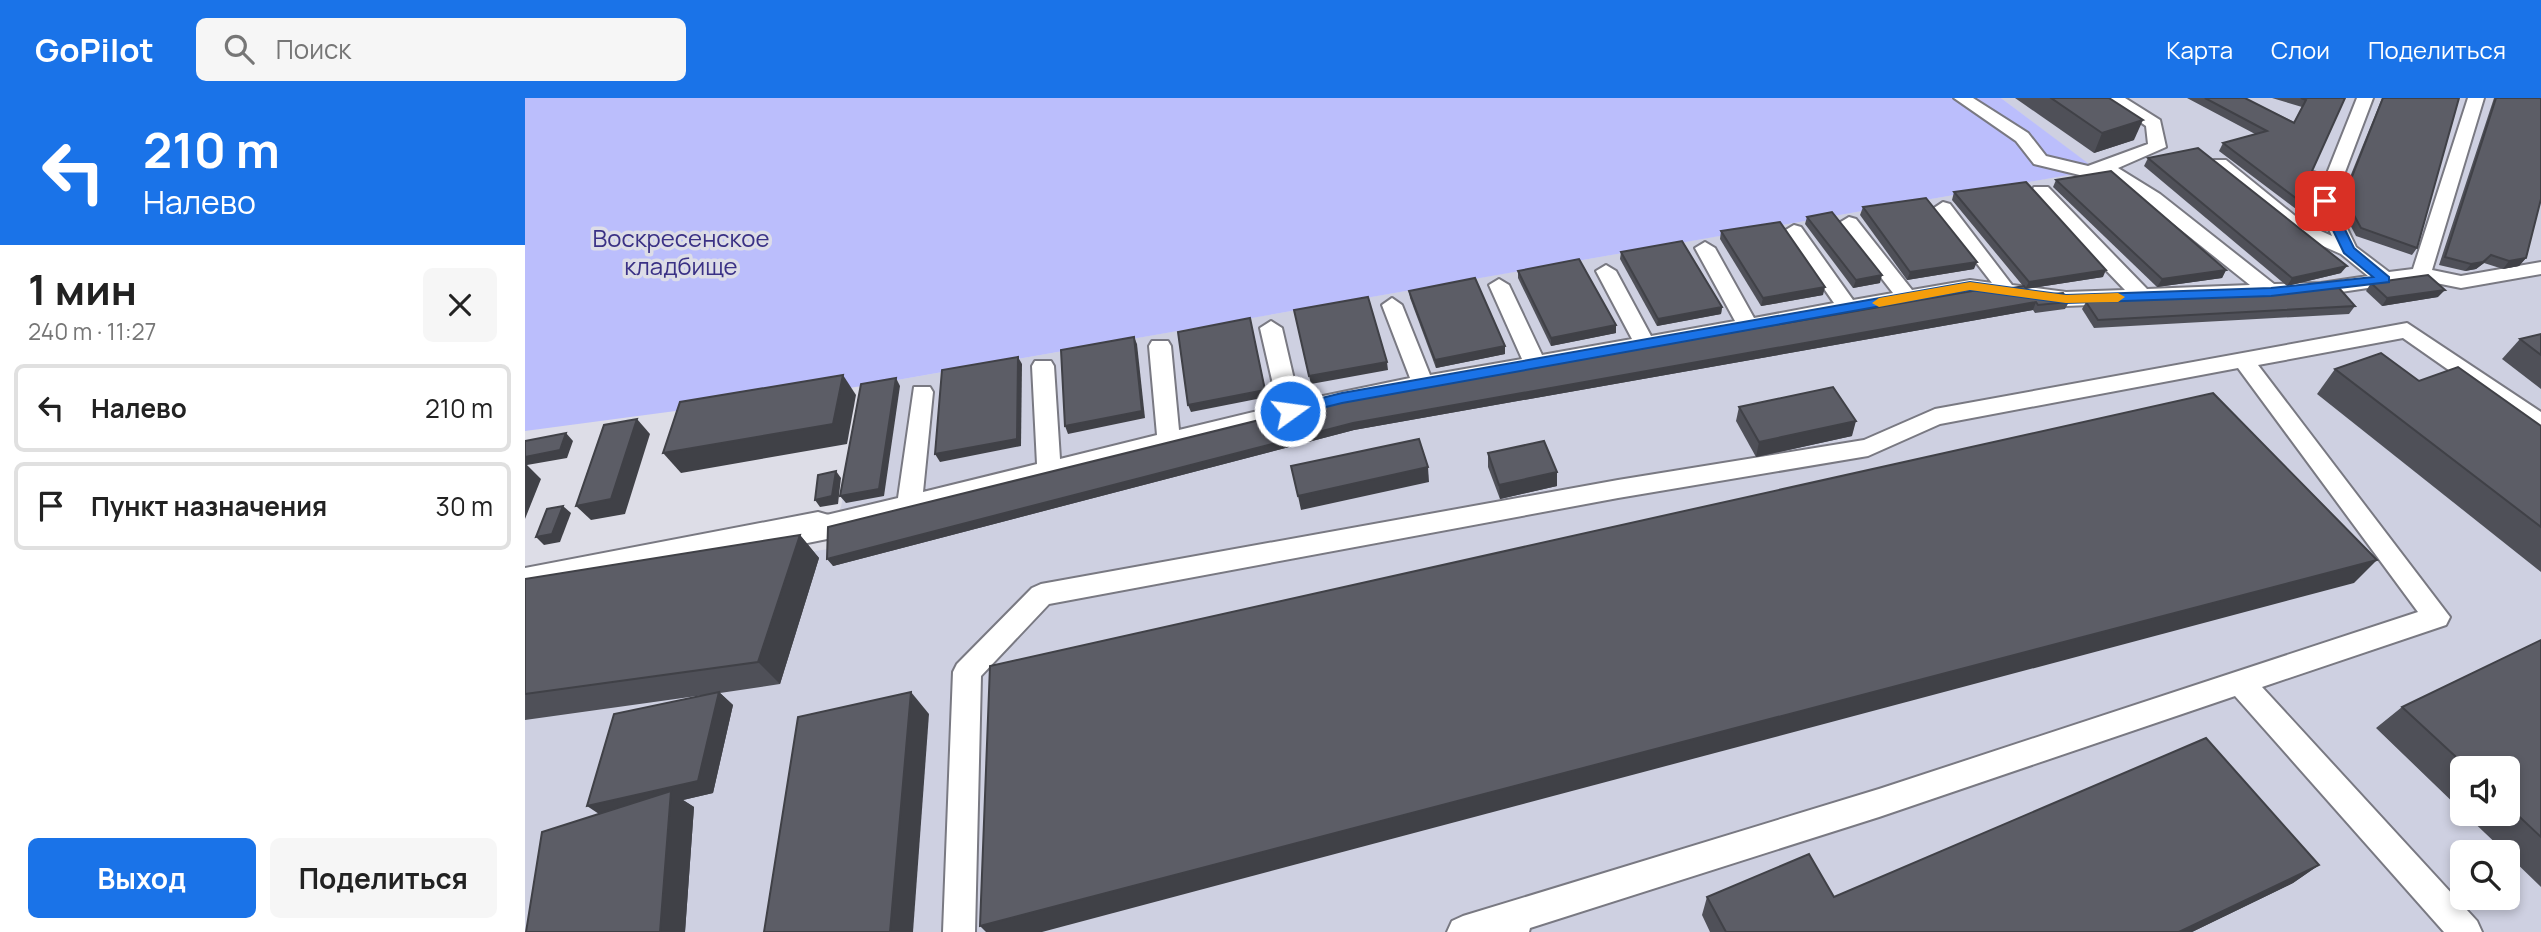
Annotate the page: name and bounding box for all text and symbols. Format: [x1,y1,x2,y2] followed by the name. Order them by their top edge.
[196,18,686,81] search box
[35,27,154,72] text: GoPilot
[220,30,258,68] icon: search
[276,31,351,67] text: Поиск
[2166,33,2233,66] text: Карта
[2271,33,2330,66] text: Слои
[2368,33,2506,66] text: Поделиться
[143,116,280,183] text: 210 m
[28,126,119,217] icon: left
[2295,171,2355,231] pin
[143,180,256,224] text: Налево
[2306,182,2344,220] icon: arrive
[592,221,770,282] park label: Воскресенское кладбище
[28,260,137,318] text: 1 мин
[423,268,497,342] button: close
[28,315,156,347] text: 240 m · 11:27
[1253,374,1327,448] position arrow
[32,389,70,427] icon: left
[91,390,187,426] text: Налево
[425,390,493,426] text: 210 m
[32,487,70,525] icon: arrive
[91,488,327,524] text: Пункт назначения
[436,488,493,524] text: 30 m
[2450,756,2520,910] map controls
[2450,756,2520,826] button: sound
[28,838,256,918] button: Выход
[270,838,497,918] button: Поделиться
[2450,840,2520,910] button: search

